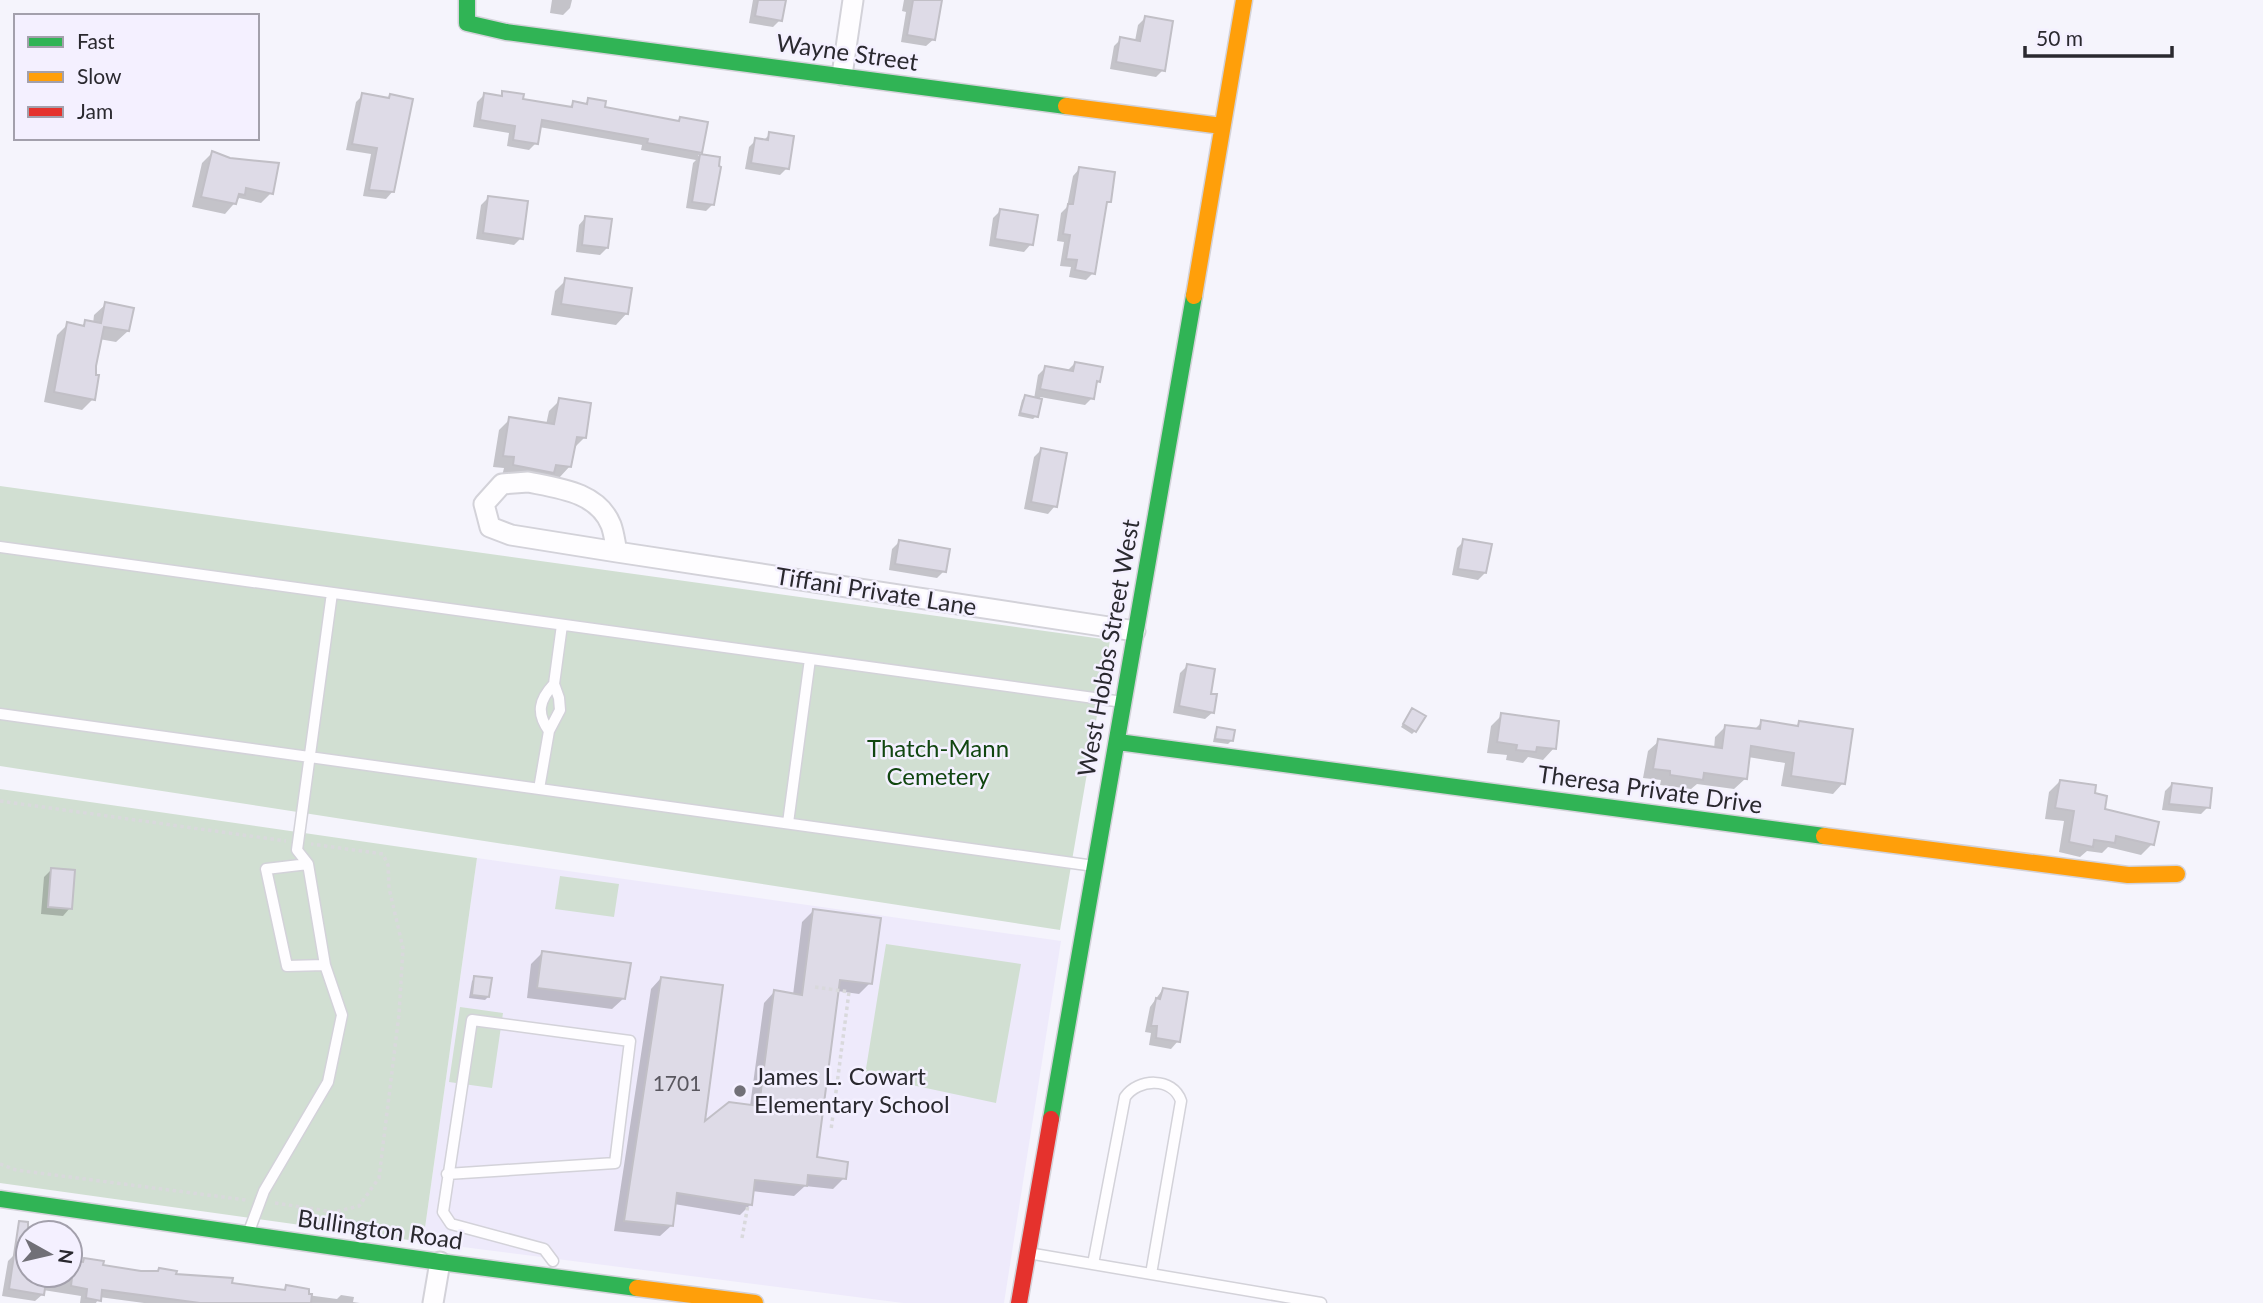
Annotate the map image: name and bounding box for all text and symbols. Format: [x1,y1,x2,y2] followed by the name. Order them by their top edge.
[14,14,259,140] legend
[2025,14,2172,58] scale bar
[2036,25,2083,50] text: 50 m
[774,27,920,76] street label: Wayne Street
[77,28,115,53] text: Fast
[77,63,122,88] text: Slow
[77,98,113,123] text: Jam
[1071,517,1144,779] street label: West Hobbs Street West
[774,560,979,621] street label: Tiffani Private Lane
[867,733,1009,790] park label: Thatch-Mann Cemetery
[1536,758,1764,819] street label: Theresa Private Drive
[754,1061,950,1118] place label: James L. Cowart Elementary School
[653,1070,701,1095] house number: 1701
[732,1083,748,1099] marker: James L. Cowart Elementary School
[296,1203,465,1254] street label: Bullington Road
[14,1219,84,1289] north arrow
[54,1248,79,1265] text: N

